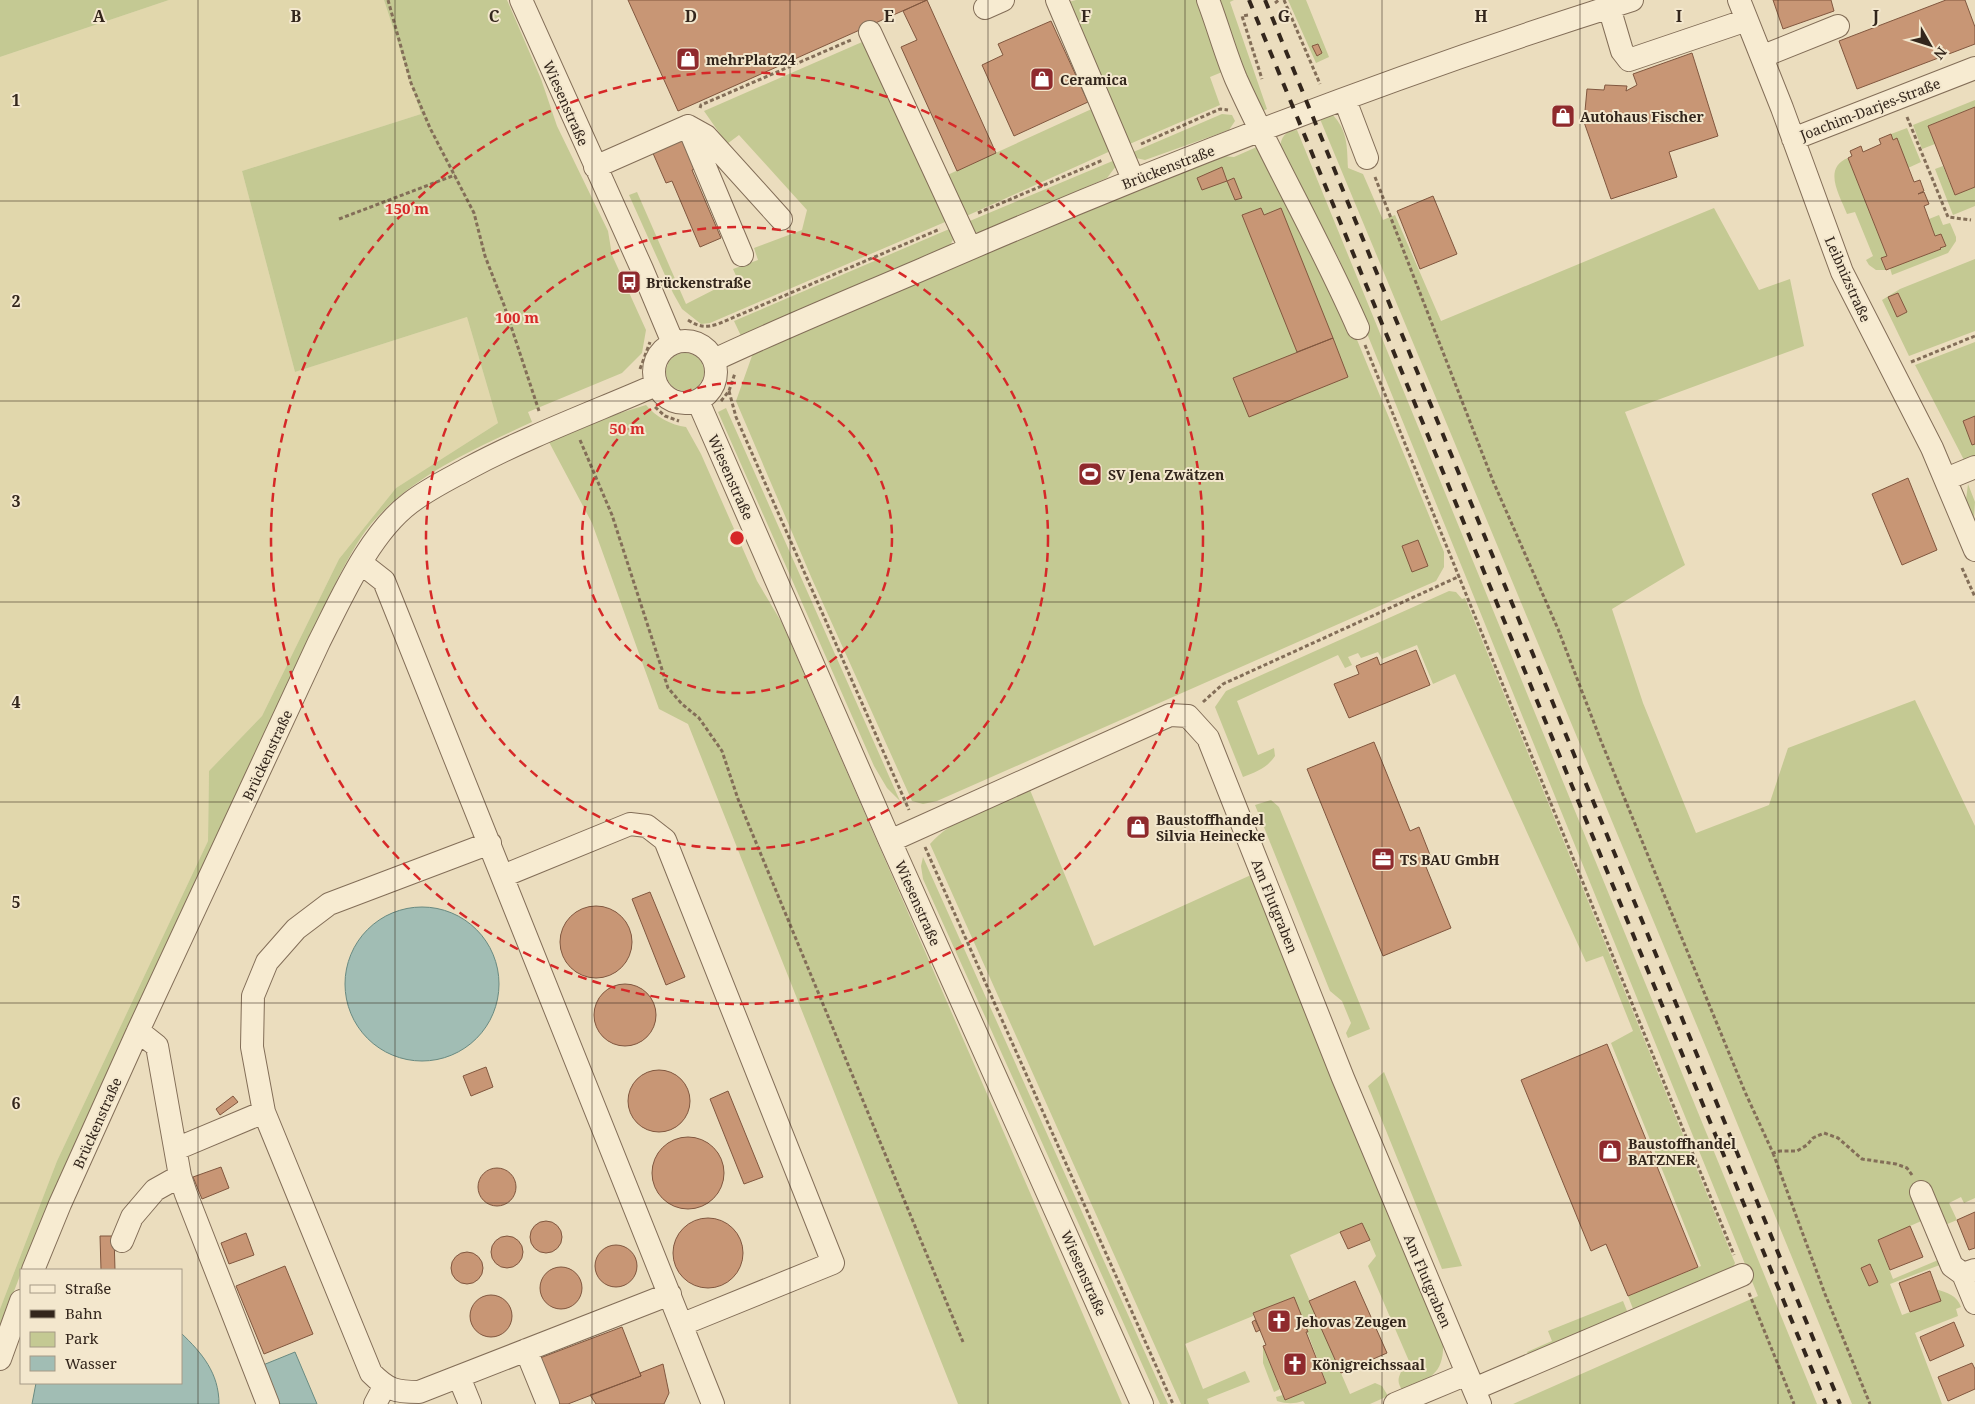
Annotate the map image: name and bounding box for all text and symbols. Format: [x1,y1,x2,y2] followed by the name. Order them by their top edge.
[93,5,106,27] text: A
[291,5,302,27] text: B
[489,5,500,27] text: C
[685,5,697,27] text: D
[884,5,894,27] text: E
[1081,5,1091,27] text: F
[1278,5,1290,27] text: G
[1474,5,1488,27] text: H
[1676,5,1682,27] text: I
[1872,5,1880,27] text: J
[1905,20,1955,70] north arrow
[1930,43,1951,64] text: N
[675,46,701,72] shop icon: mehrPlatz24
[706,50,796,69] place label: mehrPlatz24
[539,57,593,149] street label: Wiesenstraße
[1029,66,1055,92] shop icon: Ceramica
[1060,70,1127,89] place label: Ceramica
[1796,73,1943,145] street label: Joachim-Darjes-Straße
[11,89,21,111] text: 1
[1550,103,1576,129] shop icon: Autohaus Fischer
[1580,107,1704,126] place label: Autohaus Fischer
[1119,141,1217,193] street label: Brückenstraße
[385,198,429,218] text: 150 m
[1821,233,1875,325] street label: Leibnizstraße
[616,269,642,295] bus stop icon: Brückenstraße
[646,273,751,292] place label: Brückenstraße
[11,290,21,312] text: 2
[495,307,539,327] text: 100 m
[609,418,645,438] text: 50 m
[704,431,758,523] street label: Wiesenstraße
[1077,461,1103,487] sports icon: SV Jena Zwätzen
[1108,465,1224,484] place label: SV Jena Zwätzen
[11,490,21,512] text: 3
[728,529,746,547] centre of rings
[11,691,21,713] text: 4
[238,707,296,803] street label: Brückenstraße
[1156,810,1265,845] place label: Baustoffhandel Silvia Heinecke
[1125,814,1151,840] shop icon: Baustoffhandel Silvia Heinecke
[1370,846,1396,872] office icon: TS BAU GmbH
[1400,850,1500,869] place label: TS BAU GmbH
[1247,856,1303,956] street label: Am Flutgraben
[891,857,945,949] street label: Wiesenstraße
[11,891,21,913] text: 5
[68,1074,126,1172] street label: Brückenstraße
[11,1092,21,1114] text: 6
[1628,1134,1736,1169] place label: Baustoffhandel BATZNER
[1597,1138,1623,1164] shop icon: Baustoffhandel BATZNER
[1057,1227,1111,1319] street label: Wiesenstraße
[1400,1231,1456,1331] street label: Am Flutgraben
[20,1269,182,1384] legend
[65,1278,111,1298] text: Straße
[65,1303,103,1323] text: Bahn
[1266,1308,1292,1334] church icon: Jehovas Zeugen
[1295,1312,1407,1331] place label: Jehovas Zeugen
[65,1328,99,1348] text: Park
[1282,1351,1308,1377] church icon: Königreichssaal
[65,1353,117,1373] text: Wasser
[1312,1355,1425,1374] place label: Königreichssaal

